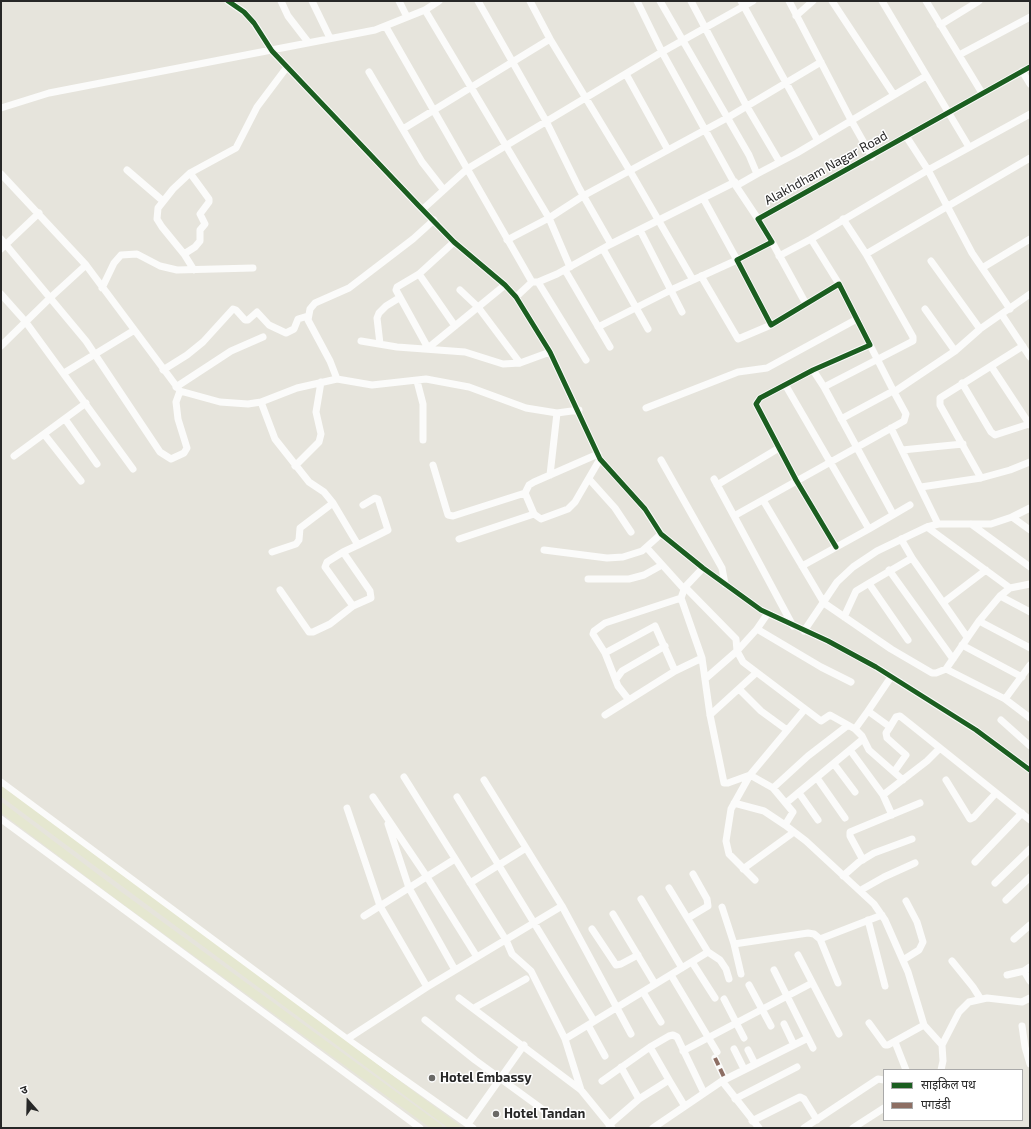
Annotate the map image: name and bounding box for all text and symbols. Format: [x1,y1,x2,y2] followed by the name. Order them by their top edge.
[762,128,890,208] street label: Alakhdham Nagar Road
[883,1069,1023,1121] legend
[440,1070,532,1086] place label: Hotel Embassy
[427,1073,437,1083] marker: Hotel Embassy
[921,1077,976,1091] text: साइकिल पथ
[8,1081,48,1121] north arrow
[18,1082,29,1096] text: उ
[921,1097,951,1111] text: पगडंडी
[504,1106,585,1122] place label: Hotel Tandan
[491,1109,501,1119] marker: Hotel Tandan

